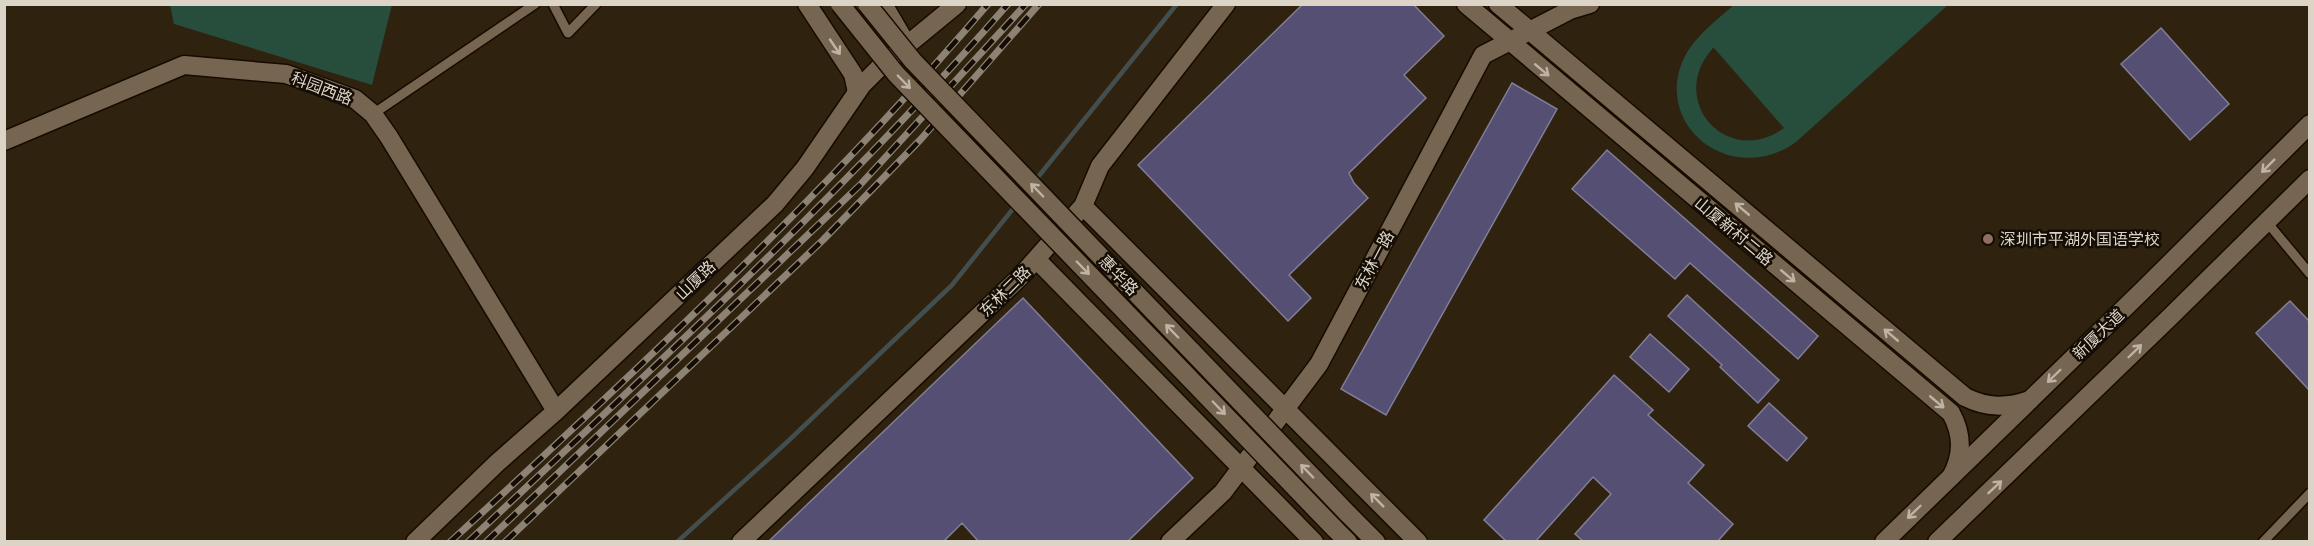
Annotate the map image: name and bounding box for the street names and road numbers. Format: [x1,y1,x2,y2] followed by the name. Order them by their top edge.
[289,68,355,109] street label: 科园西路
[1691,193,1777,270] street label: 山厦新村二路
[1351,228,1398,293] street label: 东林一路
[1095,251,1142,299] street label: 惠华路
[671,257,719,304] street label: 山厦路
[976,262,1035,321] street label: 东林二路
[2069,305,2128,363] street label: 新厦大道

